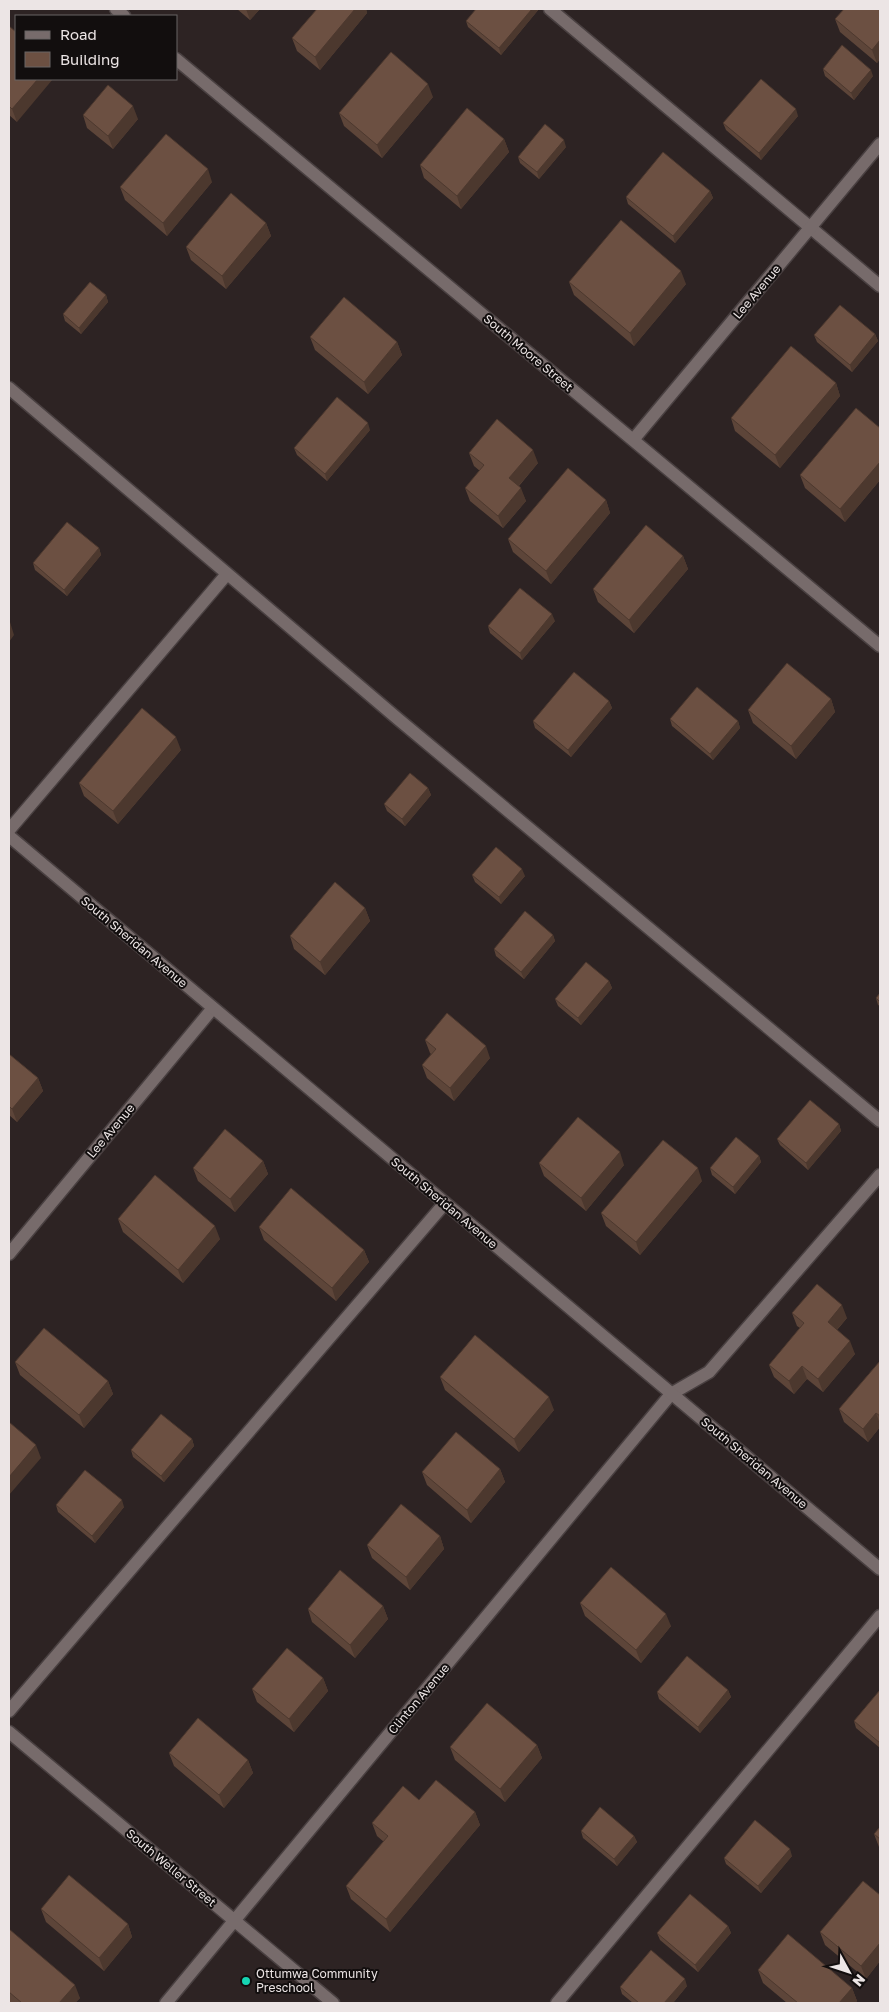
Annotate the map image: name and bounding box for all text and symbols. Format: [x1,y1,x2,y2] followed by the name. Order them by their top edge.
[15,15,178,80] legend
[60,25,97,43] text: Road
[60,50,120,68] text: Building
[730,262,784,322] street label: Lee Avenue
[481,311,576,395] street label: South Moore Street
[78,893,191,990] street label: South Sheridan Avenue
[84,1101,138,1161] street label: Lee Avenue
[388,1154,501,1251] street label: South Sheridan Avenue
[698,1414,811,1511] street label: South Sheridan Avenue
[385,1660,452,1737] street label: Clinton Avenue
[123,1826,220,1910] street label: South Weller Street
[824,1947,874,1997] north arrow
[256,1966,378,1995] place label: Ottumwa Community Preschool
[849,1971,869,1990] text: N
[240,1975,252,1987] marker: Ottumwa Community Preschool

